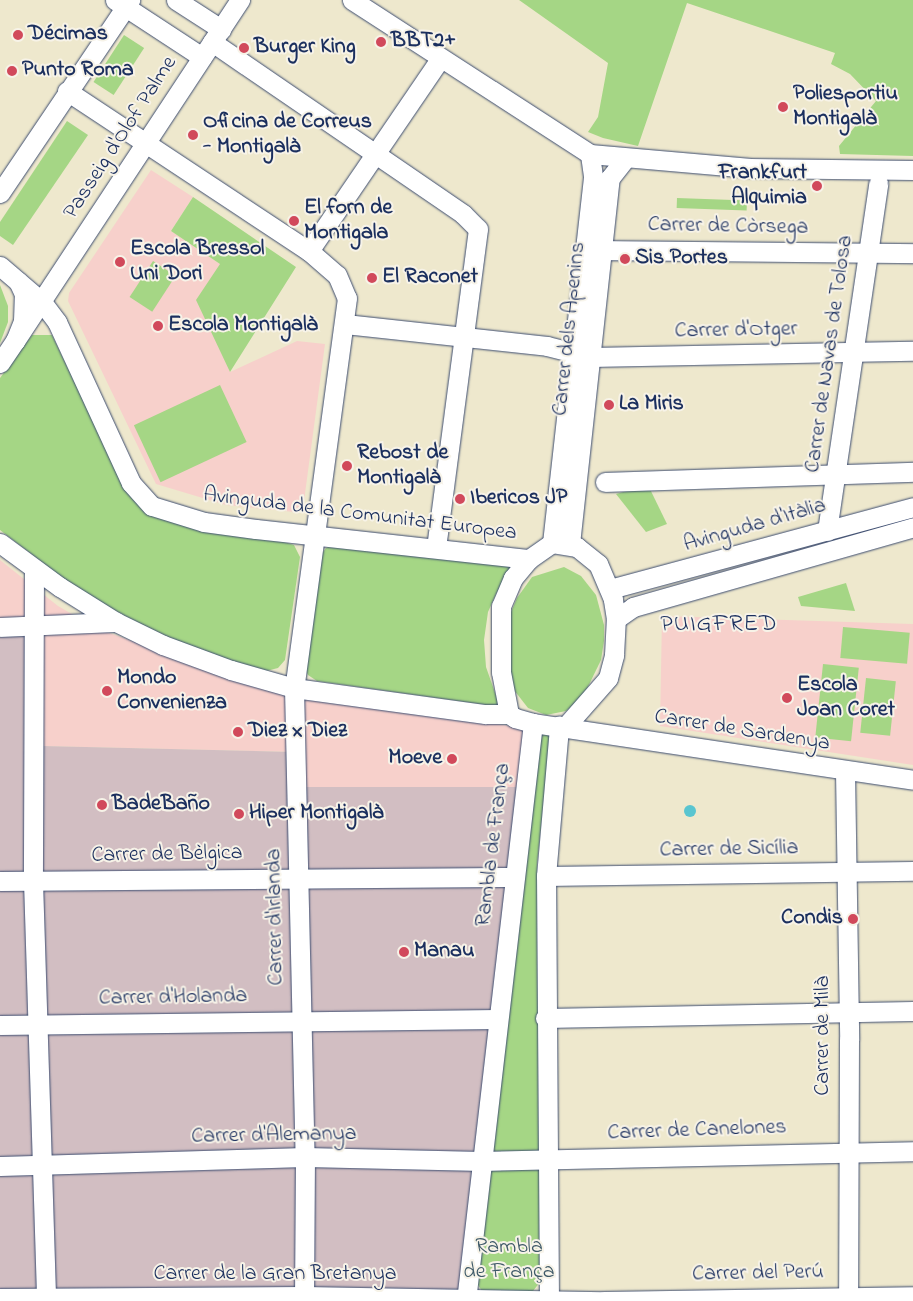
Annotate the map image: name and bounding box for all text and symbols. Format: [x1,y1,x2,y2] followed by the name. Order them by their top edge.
[28,22,108,48] place label: Décimas
[12,29,24,41] marker: Décimas
[391,29,456,55] place label: BBT2+
[254,35,356,61] place label: Burger King
[375,36,387,48] marker: BBT2+
[238,42,250,54] marker: Burger King
[59,52,183,224] street label: Passeig d'Olof Palme
[22,58,134,84] place label: Punto Roma
[6,65,18,77] marker: Punto Roma
[793,81,898,132] place label: Poliesportiu Montigalà
[777,101,789,113] marker: Poliesportiu Montigalà
[203,109,372,160] place label: Oficina de Correus - Montigalà
[187,129,199,141] marker: Oficina de Correus - Montigalà
[718,160,807,212] place label: Frankfurt Alquimia
[811,180,823,192] marker: Frankfurt Alquimia
[304,195,392,246] place label: El forn de Montigala
[647,212,809,242] street label: Carrer de Còrsega
[288,215,300,227] marker: El forn de Montigala
[800,233,860,475] street label: Carrer de Navas de Tolosa
[130,236,265,288] place label: Escola Bressol Uni Dori
[548,241,592,417] street label: Carrer dels Apenins
[635,246,728,272] place label: Sis Portes
[619,253,631,265] marker: Sis Portes
[114,256,126,268] marker: Escola Bressol Uni Dori
[382,265,478,291] place label: El Raconet
[366,272,378,284] marker: El Raconet
[168,313,318,339] place label: Escola Montigalà
[674,317,798,345] street label: Carrer d'Otger
[152,320,164,332] marker: Escola Montigalà
[619,392,684,418] place label: La Miris
[603,399,615,411] marker: La Miris
[357,440,448,492] place label: Rebost de Montigalà
[341,460,353,472] marker: Rebost de Montigalà
[202,483,518,547] street label: Avinguda de la Comunitat Europea
[470,486,567,512] place label: Ibericos JP
[454,493,466,505] marker: Ibericos JP
[681,493,829,559] street label: Avinguda d'Itàlia
[659,611,779,639] district label: PUIGFRED
[117,665,227,716] place label: Mondo Convenienza
[797,672,895,724] place label: Escola Joan Coret
[101,685,113,697] marker: Mondo Convenienza
[781,692,793,704] marker: Escola Joan Coret
[652,704,832,758] street label: Carrer de Sardenya
[248,719,347,745] place label: Diez x Diez
[232,726,244,738] marker: Diez x Diez
[388,746,442,772] place label: Moeve
[446,753,458,765] marker: Moeve
[471,762,517,928] street label: Rambla de França
[112,792,210,818] place label: BadeBaño
[96,799,108,811] marker: BadeBaño
[249,801,383,827] place label: Hiper Montigalà
[233,808,245,820] marker: Hiper Montigalà
[659,836,799,864] street label: Carrer de Sicília
[91,840,243,870] street label: Carrer de Bèlgica
[262,848,290,986] street label: Carrer d'Irlanda
[781,906,843,932] place label: Condis
[847,913,859,925] marker: Condis
[414,939,474,965] place label: Manau
[398,946,410,958] marker: Manau
[811,976,837,1096] street label: Carrer de Milà
[98,984,248,1012] street label: Carrer d'Holanda
[607,1115,787,1147] street label: Carrer de Canelones
[191,1121,357,1151] street label: Carrer d'Alemanya
[463,1234,555,1286] park label: Rambla de França
[692,1260,824,1288] street label: Carrer del Perú
[153,1262,397,1288] street label: Carrer de la Gran Bretanya

